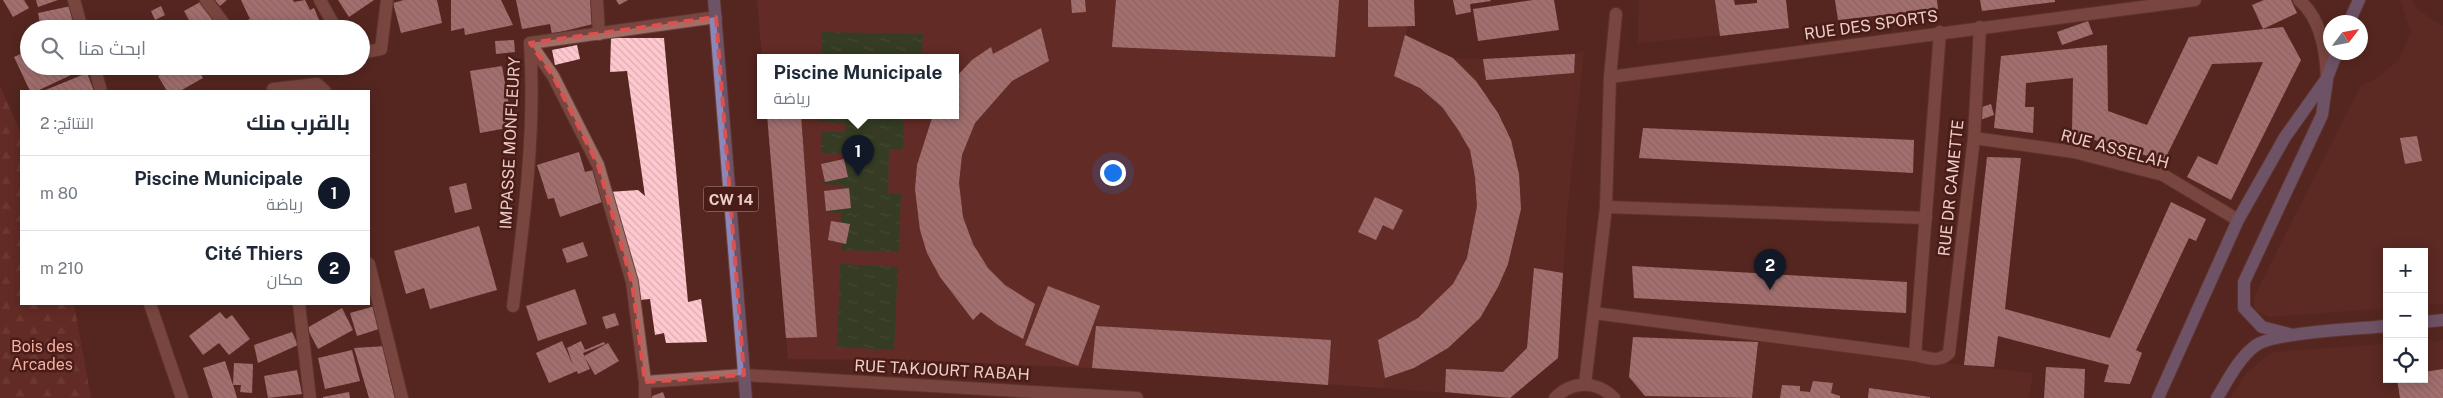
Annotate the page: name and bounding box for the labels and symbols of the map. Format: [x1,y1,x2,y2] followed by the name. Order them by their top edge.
[1803,6,1939,44] street label: RUE DES SPORTS
[2323,15,2368,60] north arrow
[496,56,524,230] street label: IMPASSE MONFLEURY
[1934,119,1968,257] street label: RUE DR CAMETTE
[2059,125,2171,173] street label: RUE ASSELAH
[842,135,874,176] pin: 1
[1100,160,1126,186] your location
[704,186,758,212] road number: CW 14
[1754,249,1786,290] pin: 2
[11,337,73,374] park label: Bois des Arcades
[854,356,1030,384] street label: RUE TAKJOURT RABAH

